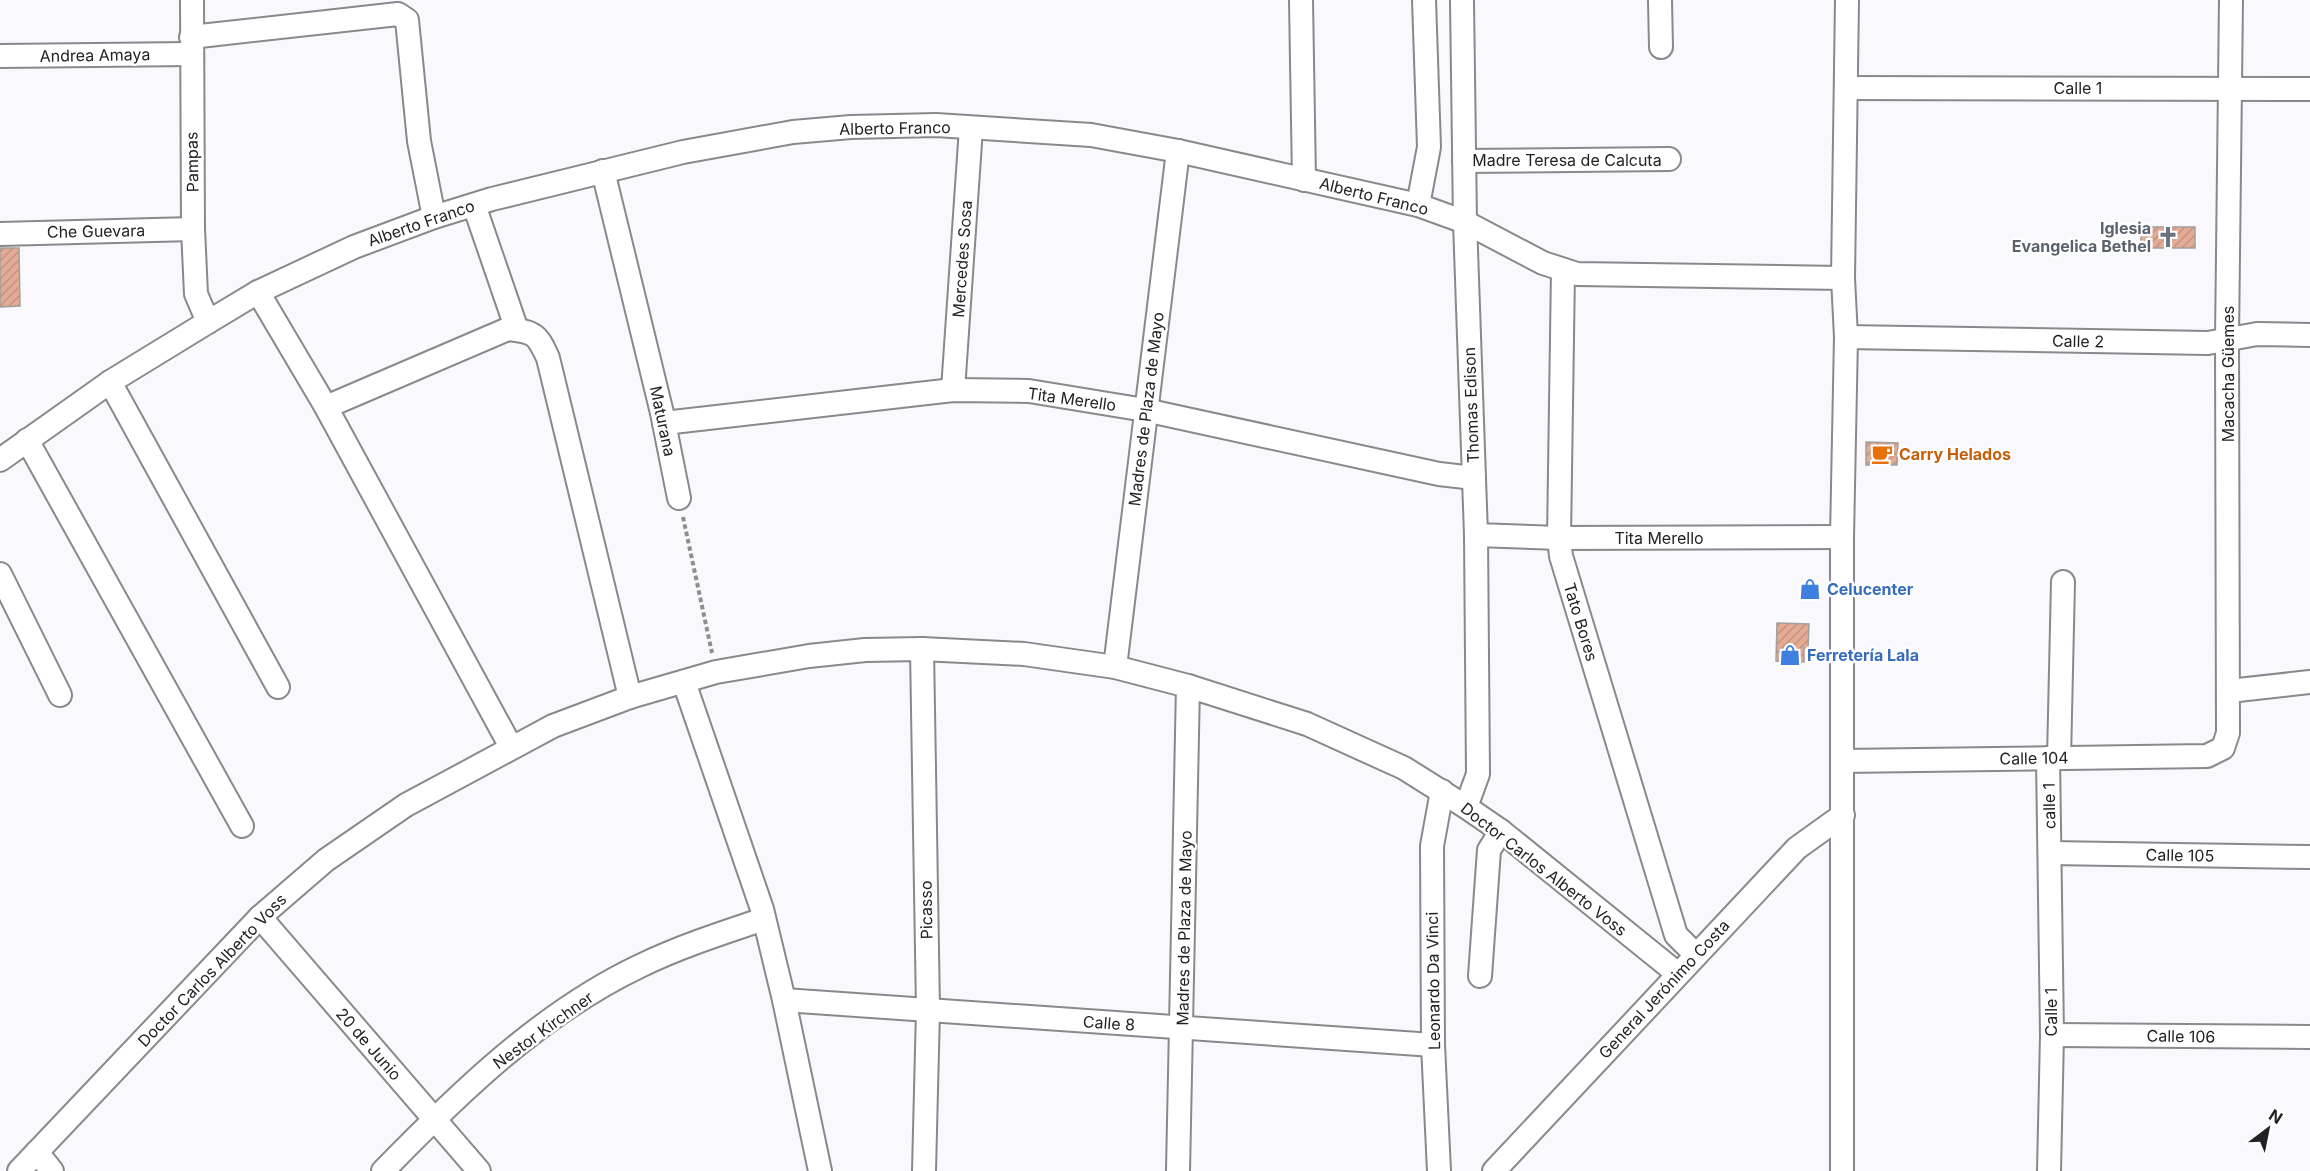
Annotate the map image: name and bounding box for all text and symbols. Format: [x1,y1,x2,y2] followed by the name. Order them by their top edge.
[39,44,151,66] street label: Andrea Amaya
[2054,78,2102,98] street label: Calle 1
[839,117,951,139] street label: Alberto Franco
[181,132,203,192] street label: Pampas
[1472,150,1662,170] street label: Madre Teresa de Calcuta
[1317,173,1431,219] street label: Alberto Franco
[365,195,477,251] street label: Alberto Franco
[948,200,976,318] street label: Mercedes Sosa
[2012,218,2151,256] place label: Iglesia Evangelica Bethel
[47,220,145,242] street label: Che Guevara
[2156,225,2180,249] church icon: Iglesia Evangelica Bethel
[2218,306,2238,442] street label: Macacha Güemes
[1124,311,1168,507] street label: Madres de Plaza de Mayo
[2052,331,2104,351] street label: Calle 2
[1459,347,1483,463] street label: Thomas Edison
[1026,383,1118,415] street label: Tita Merello
[646,384,680,458] street label: Maturana
[1870,442,1894,466] cafe icon: Carry Helados
[1899,444,2011,464] place label: Carry Helados
[1614,528,1704,548] street label: Tita Merello
[1798,577,1822,601] shop icon: Celucenter
[1827,579,1914,599] place label: Celucenter
[1560,580,1602,664] street label: Tato Bores
[1778,643,1802,667] shop icon: Ferretería Lala
[1807,645,1919,665] place label: Ferretería Lala
[1999,747,2069,769] street label: Calle 104
[2039,783,2059,829] street label: calle 1
[1457,798,1631,940] street label: Doctor Carlos Alberto Voss
[1172,830,1196,1026] street label: Madres de Plaza de Mayo
[2146,844,2214,866] street label: Calle 105
[915,880,937,940] street label: Picasso
[134,889,290,1051] street label: Doctor Carlos Alberto Voss
[1422,912,1444,1050] street label: Leonardo Da Vinci
[1594,915,1734,1063] street label: General Jerónimo Costa
[489,987,597,1073] street label: Nestor Kirchner
[2041,988,2061,1036] street label: Calle 1
[332,1004,406,1084] street label: 20 de Junio
[1082,1011,1136,1035] street label: Calle 8
[2146,1025,2216,1047] street label: Calle 106
[2238,1099,2298,1159] north arrow
[2265,1105,2286,1128] text: N

